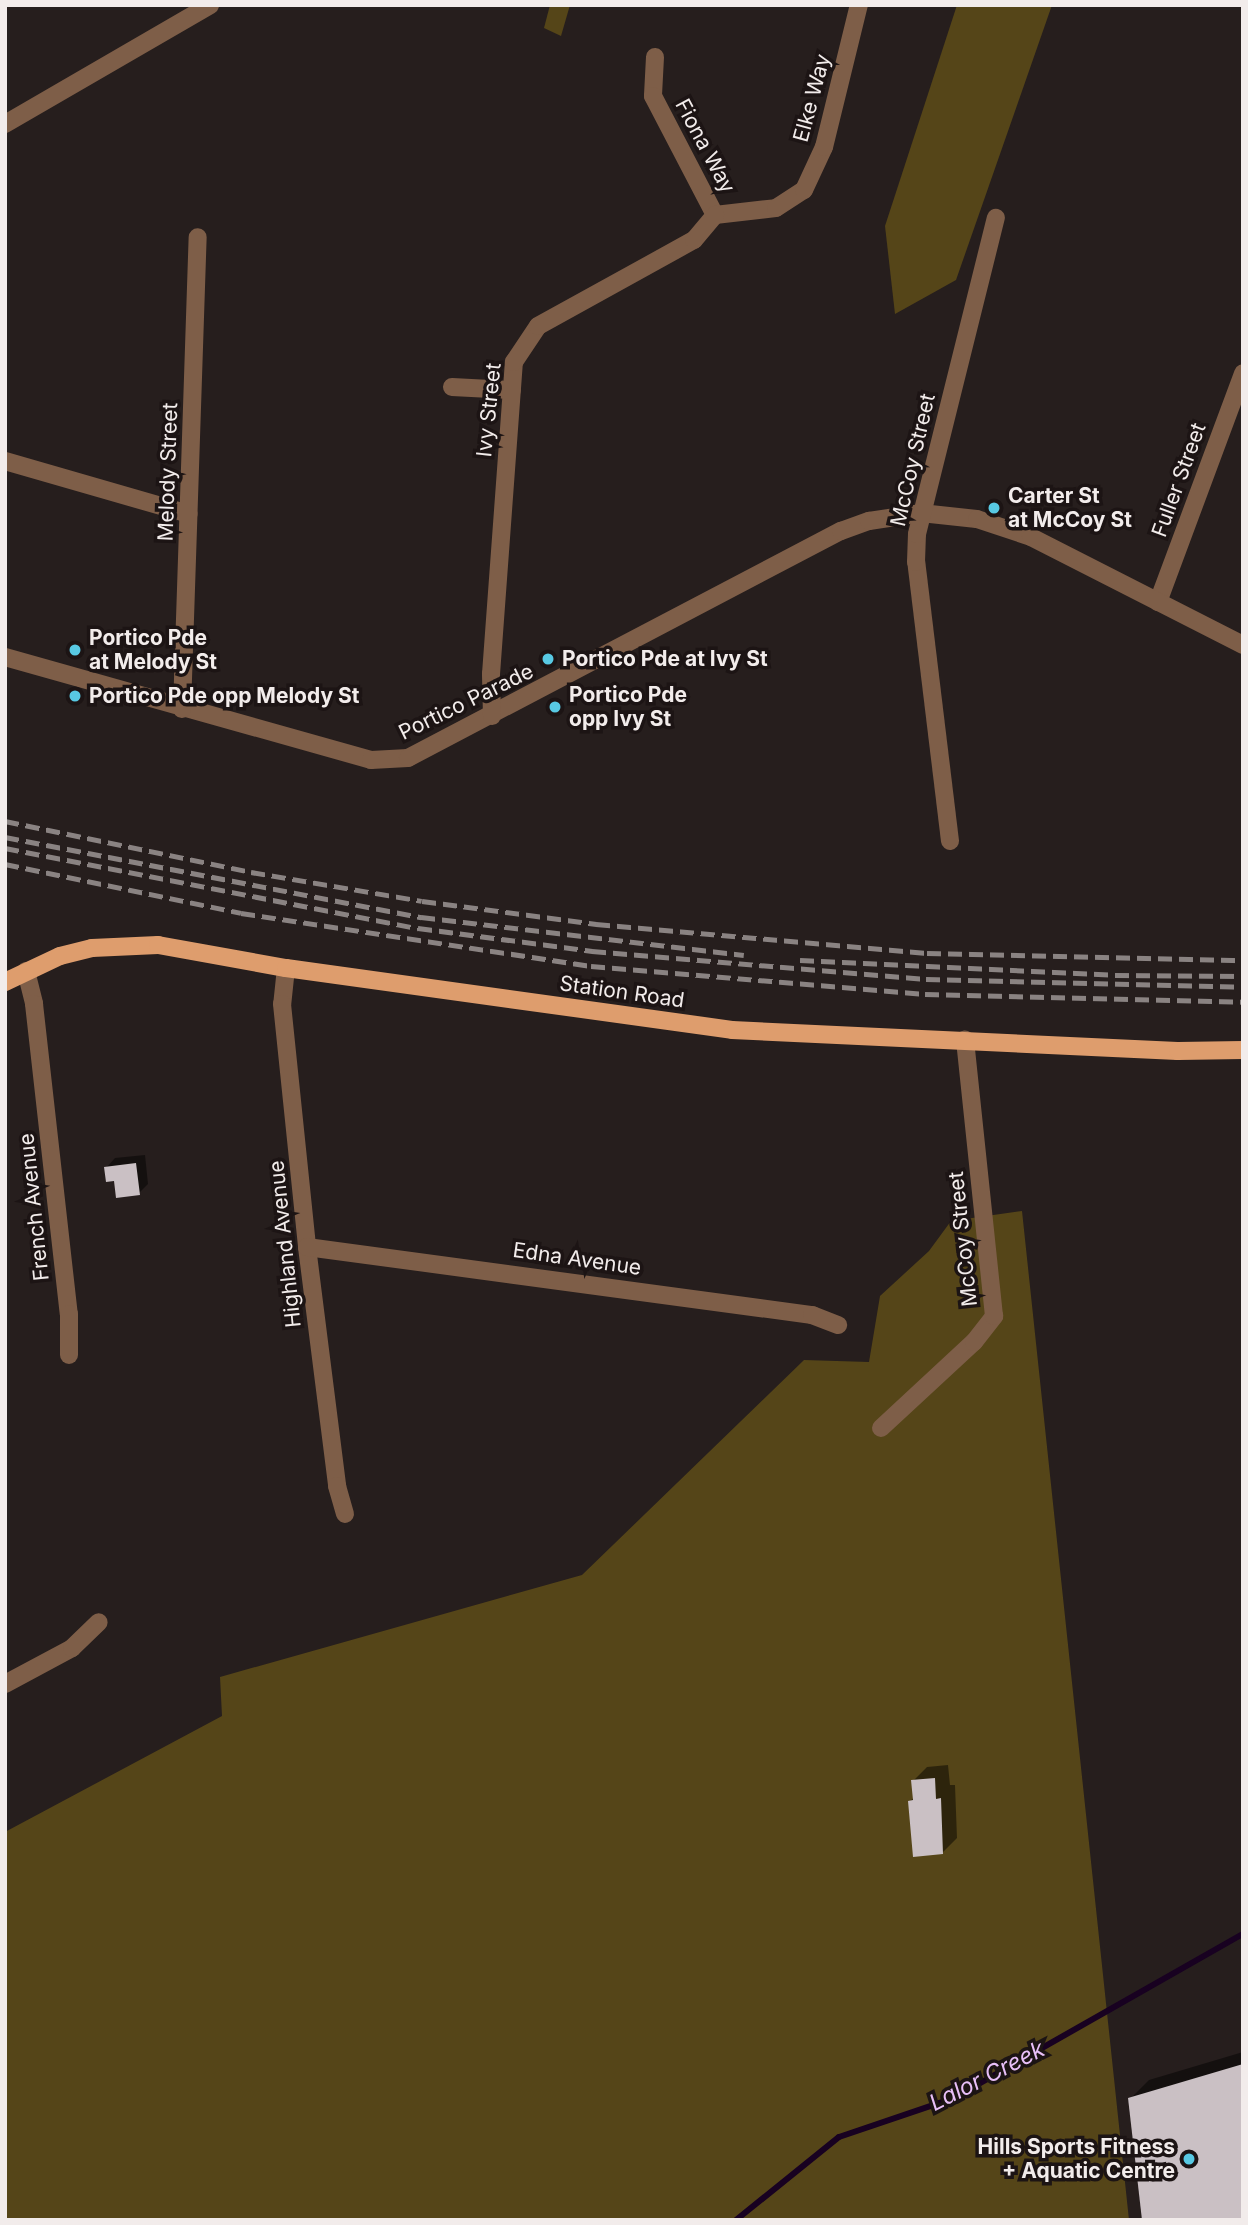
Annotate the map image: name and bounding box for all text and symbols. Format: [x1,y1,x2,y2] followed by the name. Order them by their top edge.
[788,51,836,145] street label: Elke Way
[670,95,740,197] street label: Fiona Way
[472,362,506,458] street label: Ivy Street
[885,391,941,529] street label: McCoy Street
[153,402,183,542] street label: Melody Street
[1147,420,1211,540] street label: Fuller Street
[1008,483,1132,533] place label: Carter St at McCoy St
[986,500,1002,516] marker: Carter St at McCoy St
[89,625,217,675] place label: Portico Pde at Melody St
[67,642,83,658] marker: Portico Pde at Melody St
[562,646,768,672] place label: Portico Pde at Ivy St
[540,651,556,667] marker: Portico Pde at Ivy St
[395,659,537,745] street label: Portico Parade
[569,682,687,732] place label: Portico Pde opp Ivy St
[89,683,359,709] place label: Portico Pde opp Melody St
[67,688,83,704] marker: Portico Pde opp Melody St
[547,699,563,715] marker: Portico Pde opp Ivy St
[558,971,686,1013] street label: Station Road
[14,1132,54,1282] street label: French Avenue
[264,1159,306,1329] street label: Highland Avenue
[943,1170,983,1308] street label: McCoy Street
[511,1238,643,1280] street label: Edna Avenue
[925,2035,1049,2117] water label: Lalor Creek
[978,2134,1175,2184] place label: Hills Sports Fitness + Aquatic Centre
[1181,2151,1197,2167] marker: Hills Sports Fitness + Aquatic Centre

